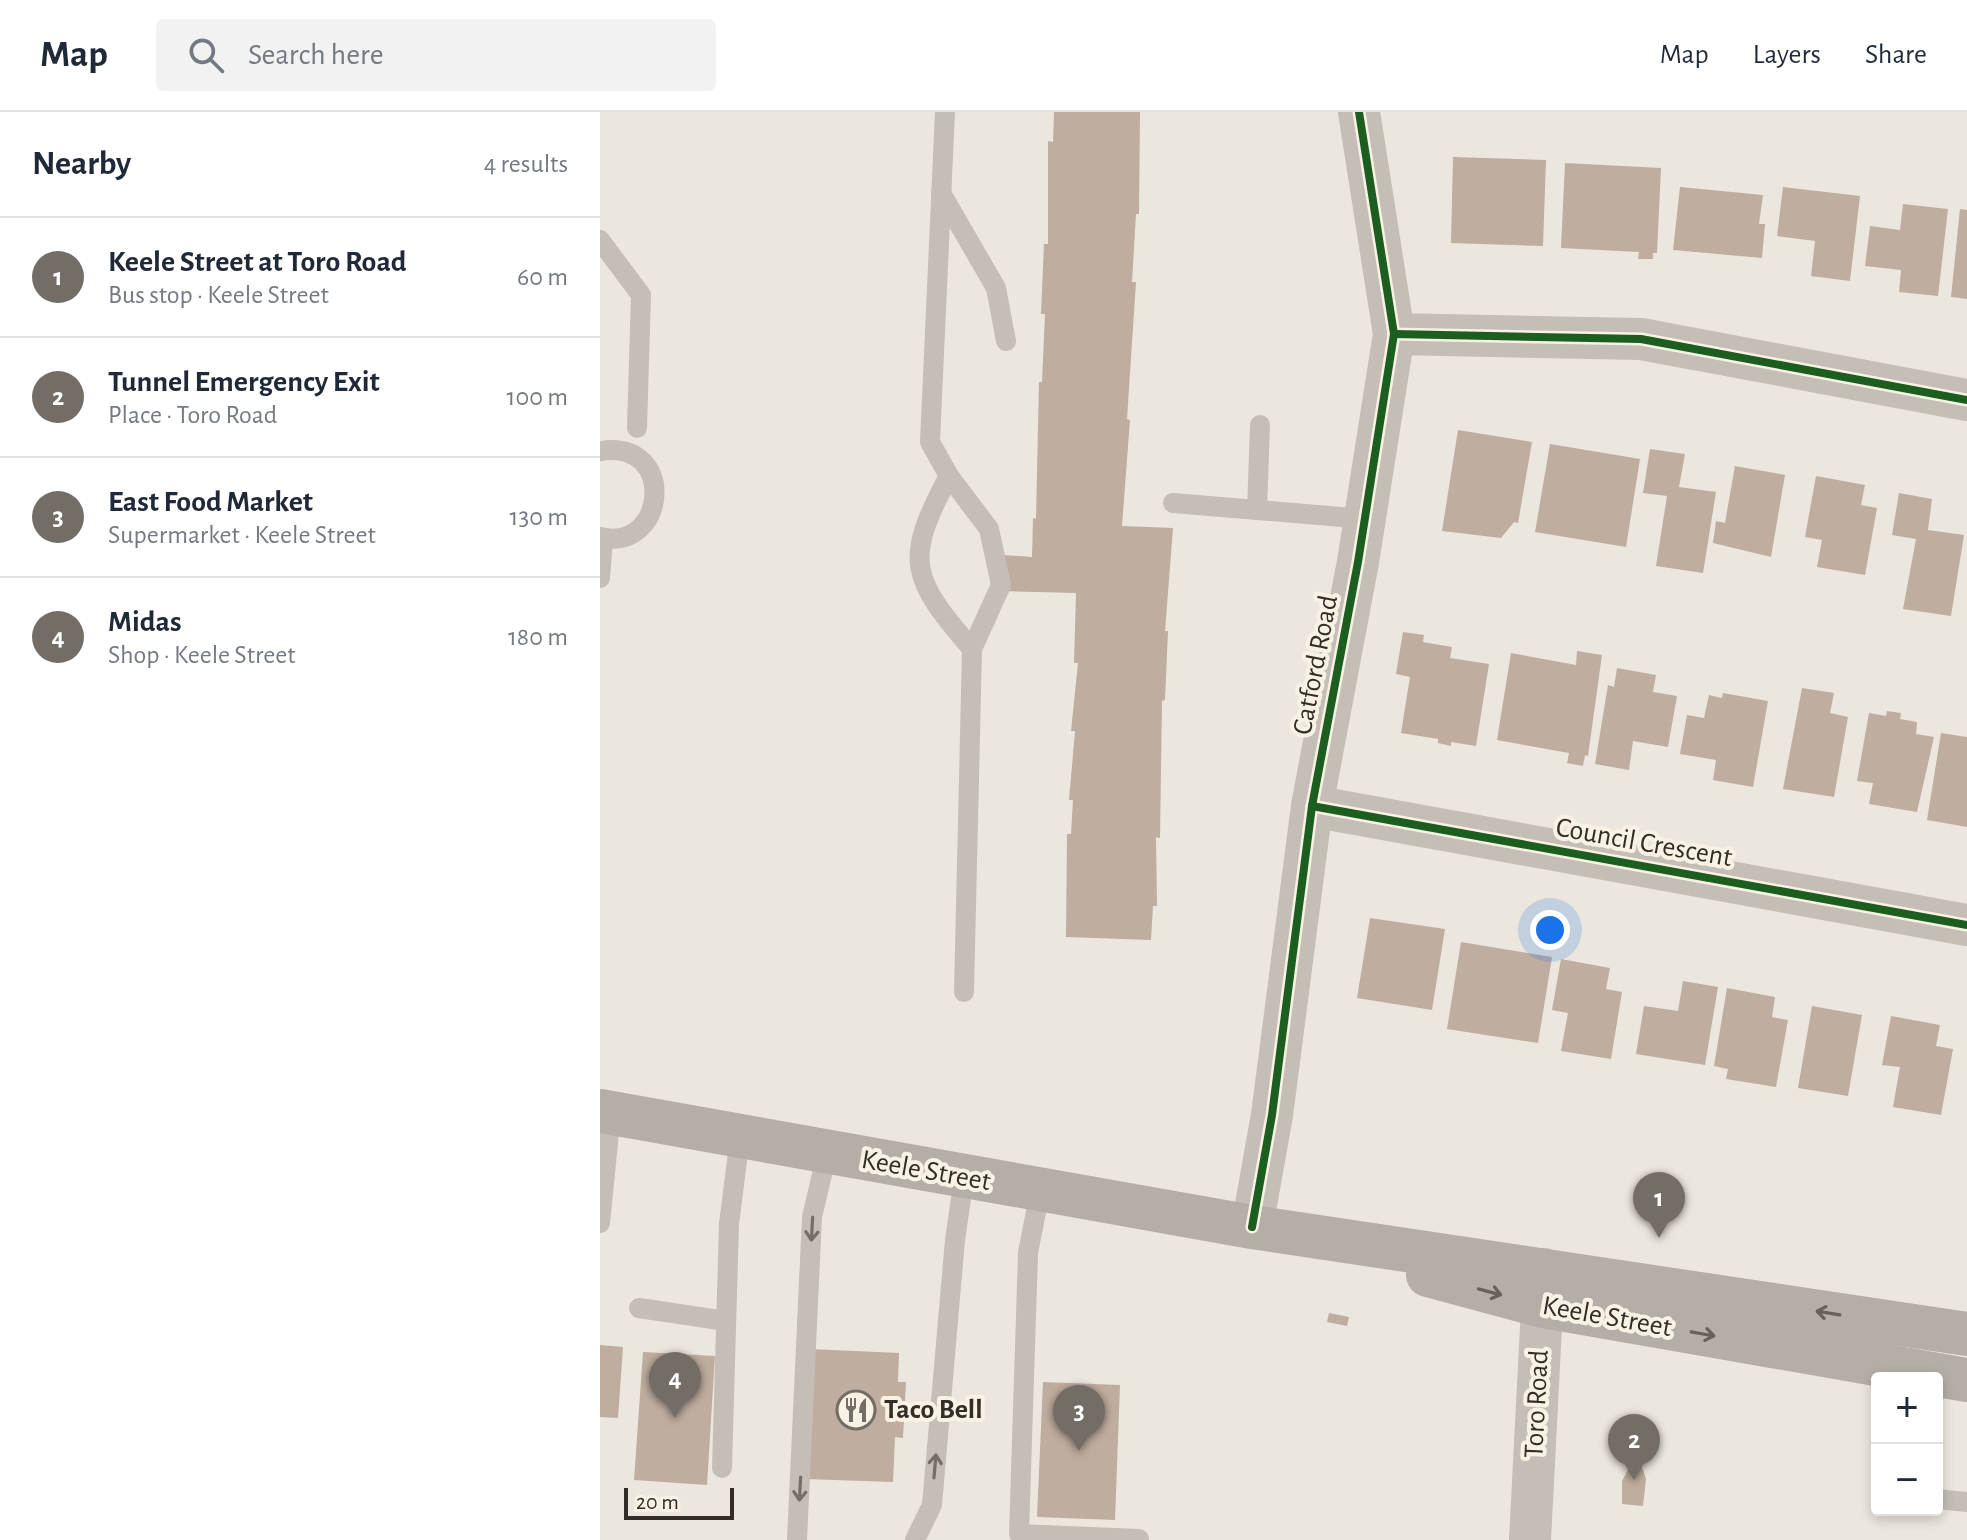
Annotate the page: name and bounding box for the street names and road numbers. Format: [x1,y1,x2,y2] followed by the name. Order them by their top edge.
[1289,593,1343,737] street label: Catford Road
[1554,814,1734,872] street label: Council Crescent
[859,1146,993,1196] street label: Keele Street
[1540,1292,1674,1342] street label: Keele Street
[1520,1349,1554,1459] street label: Toro Road

